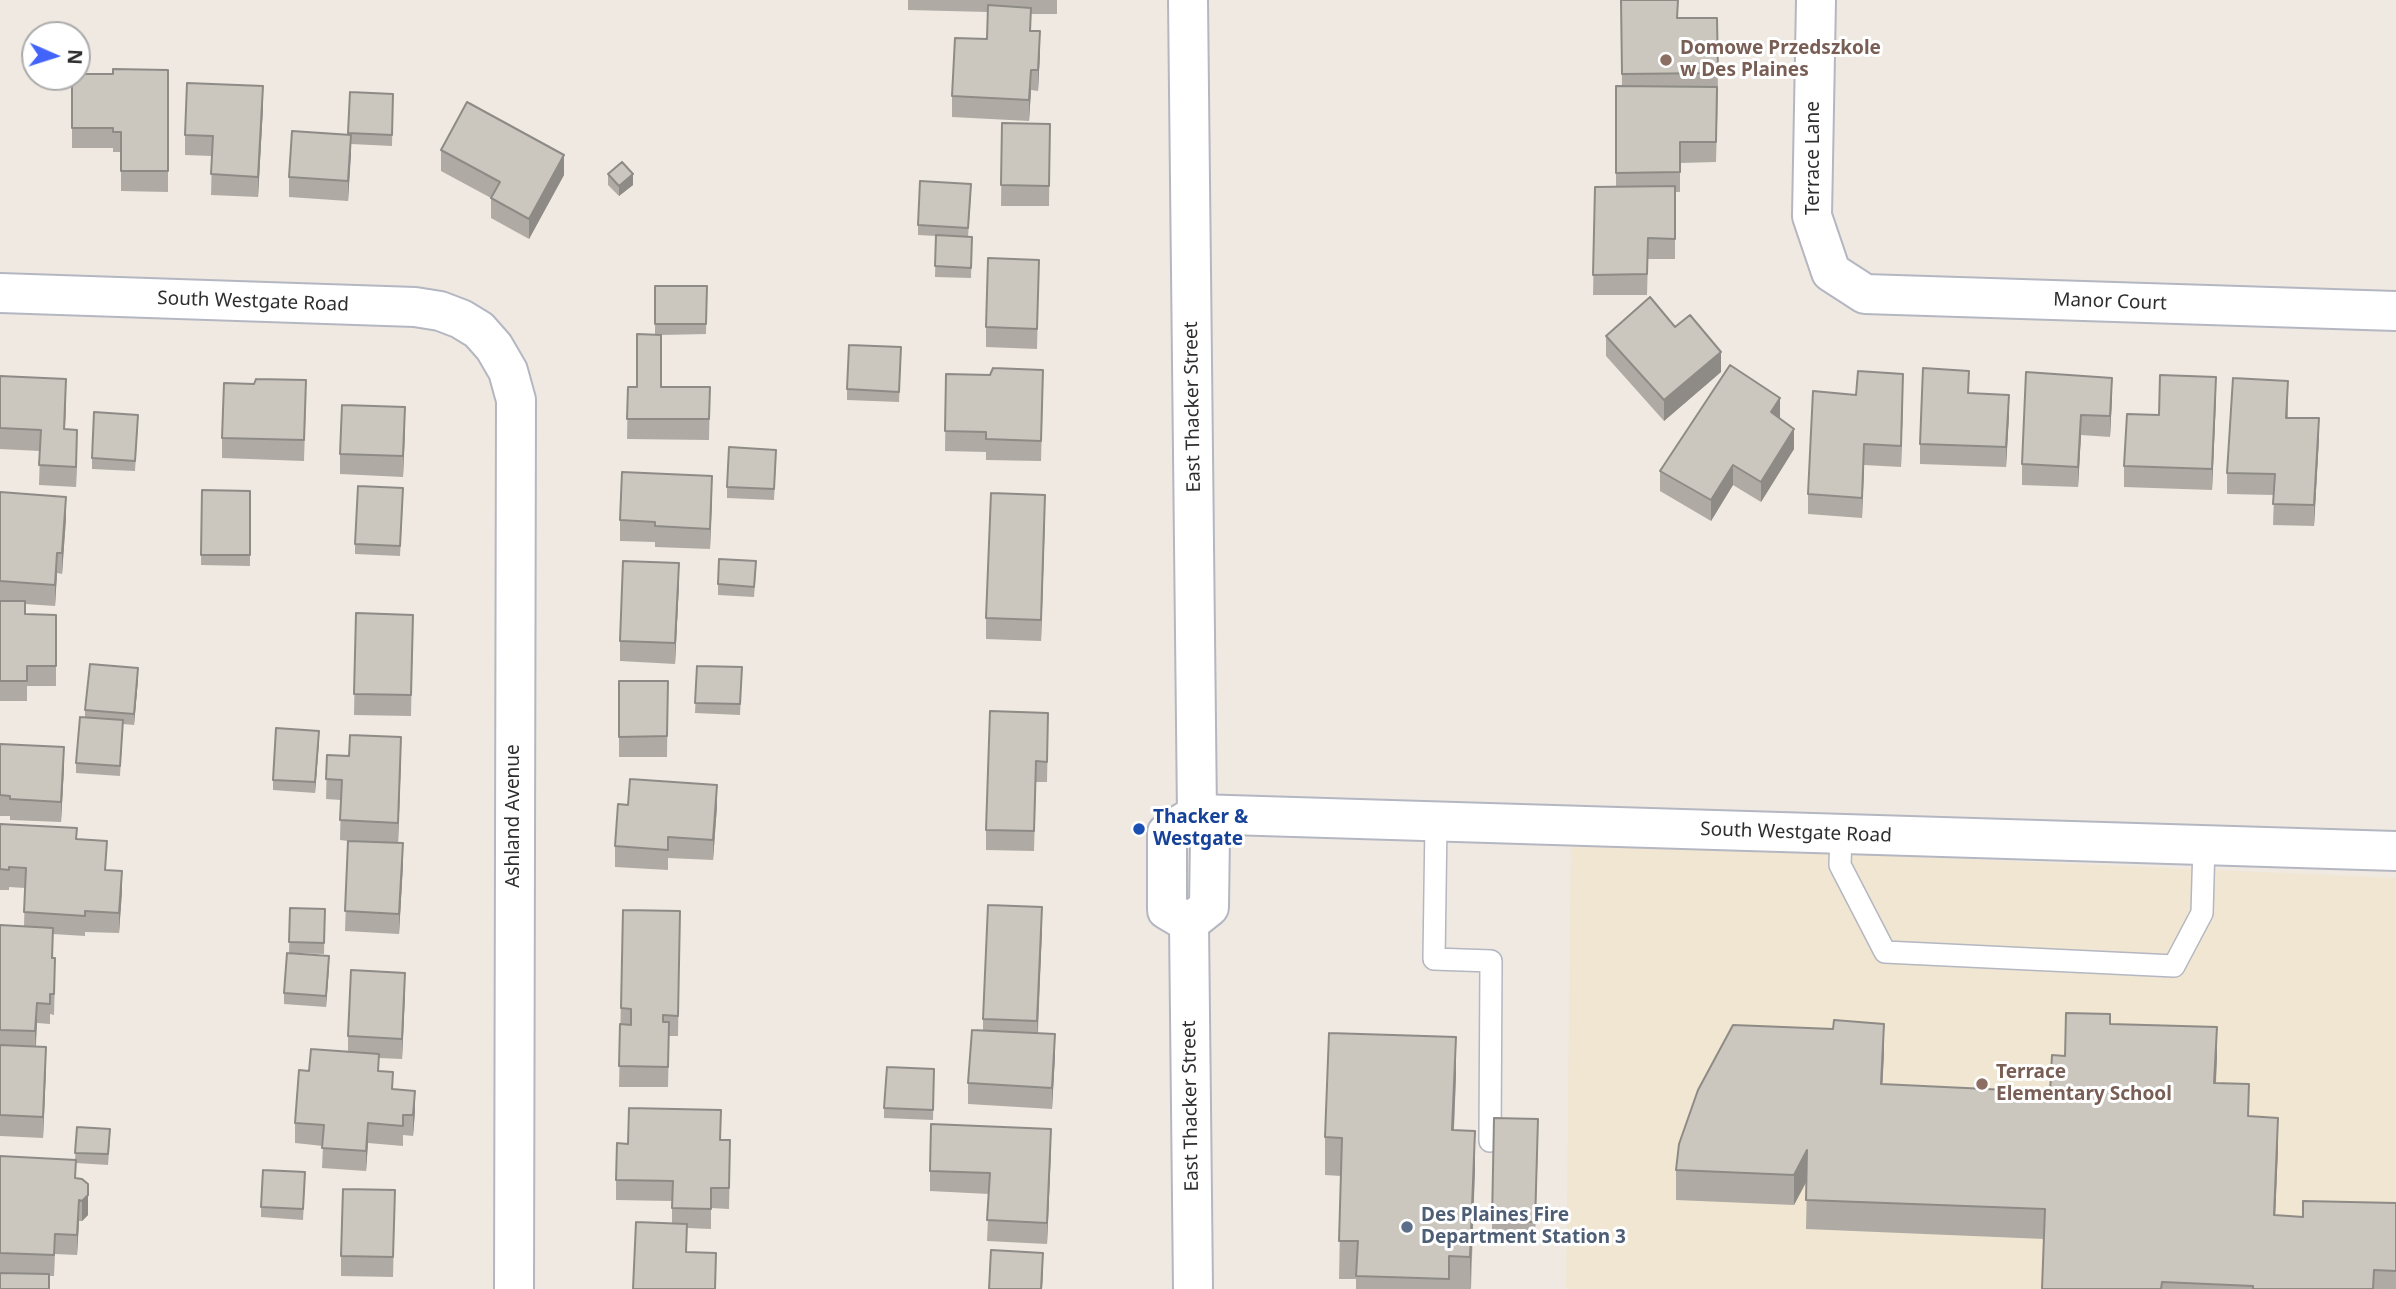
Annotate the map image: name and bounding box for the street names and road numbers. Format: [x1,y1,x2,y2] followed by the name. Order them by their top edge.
[1803,101,1825,215] street label: Terrace Lane
[157,287,349,317] street label: South Westgate Road
[2053,289,2167,315] street label: Manor Court
[1180,321,1206,493] street label: East Thacker Street
[503,744,525,888] street label: Ashland Avenue
[1700,818,1892,848] street label: South Westgate Road
[1178,1020,1204,1192] street label: East Thacker Street

